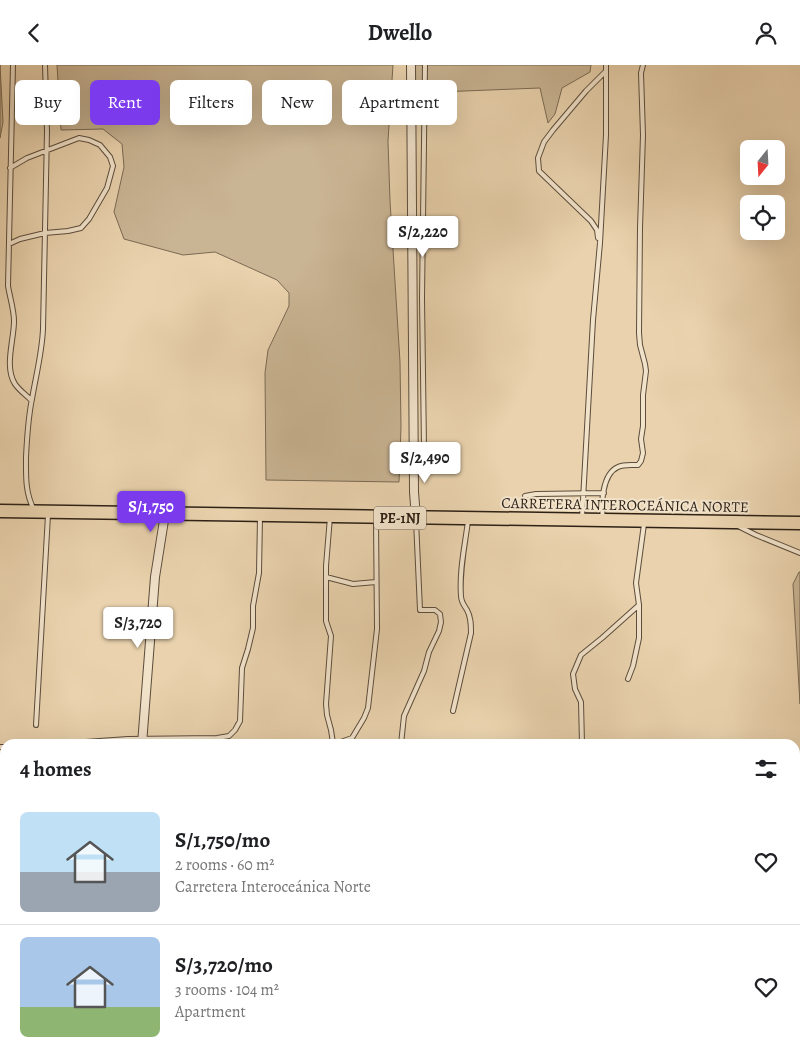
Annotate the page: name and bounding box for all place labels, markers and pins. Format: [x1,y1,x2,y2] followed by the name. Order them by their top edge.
[377,215,469,258] pin: S/2,220
[379,441,471,484] pin: S/2,490
[105,491,197,533] pin: S/1,750
[92,607,184,649] pin: S/3,720

